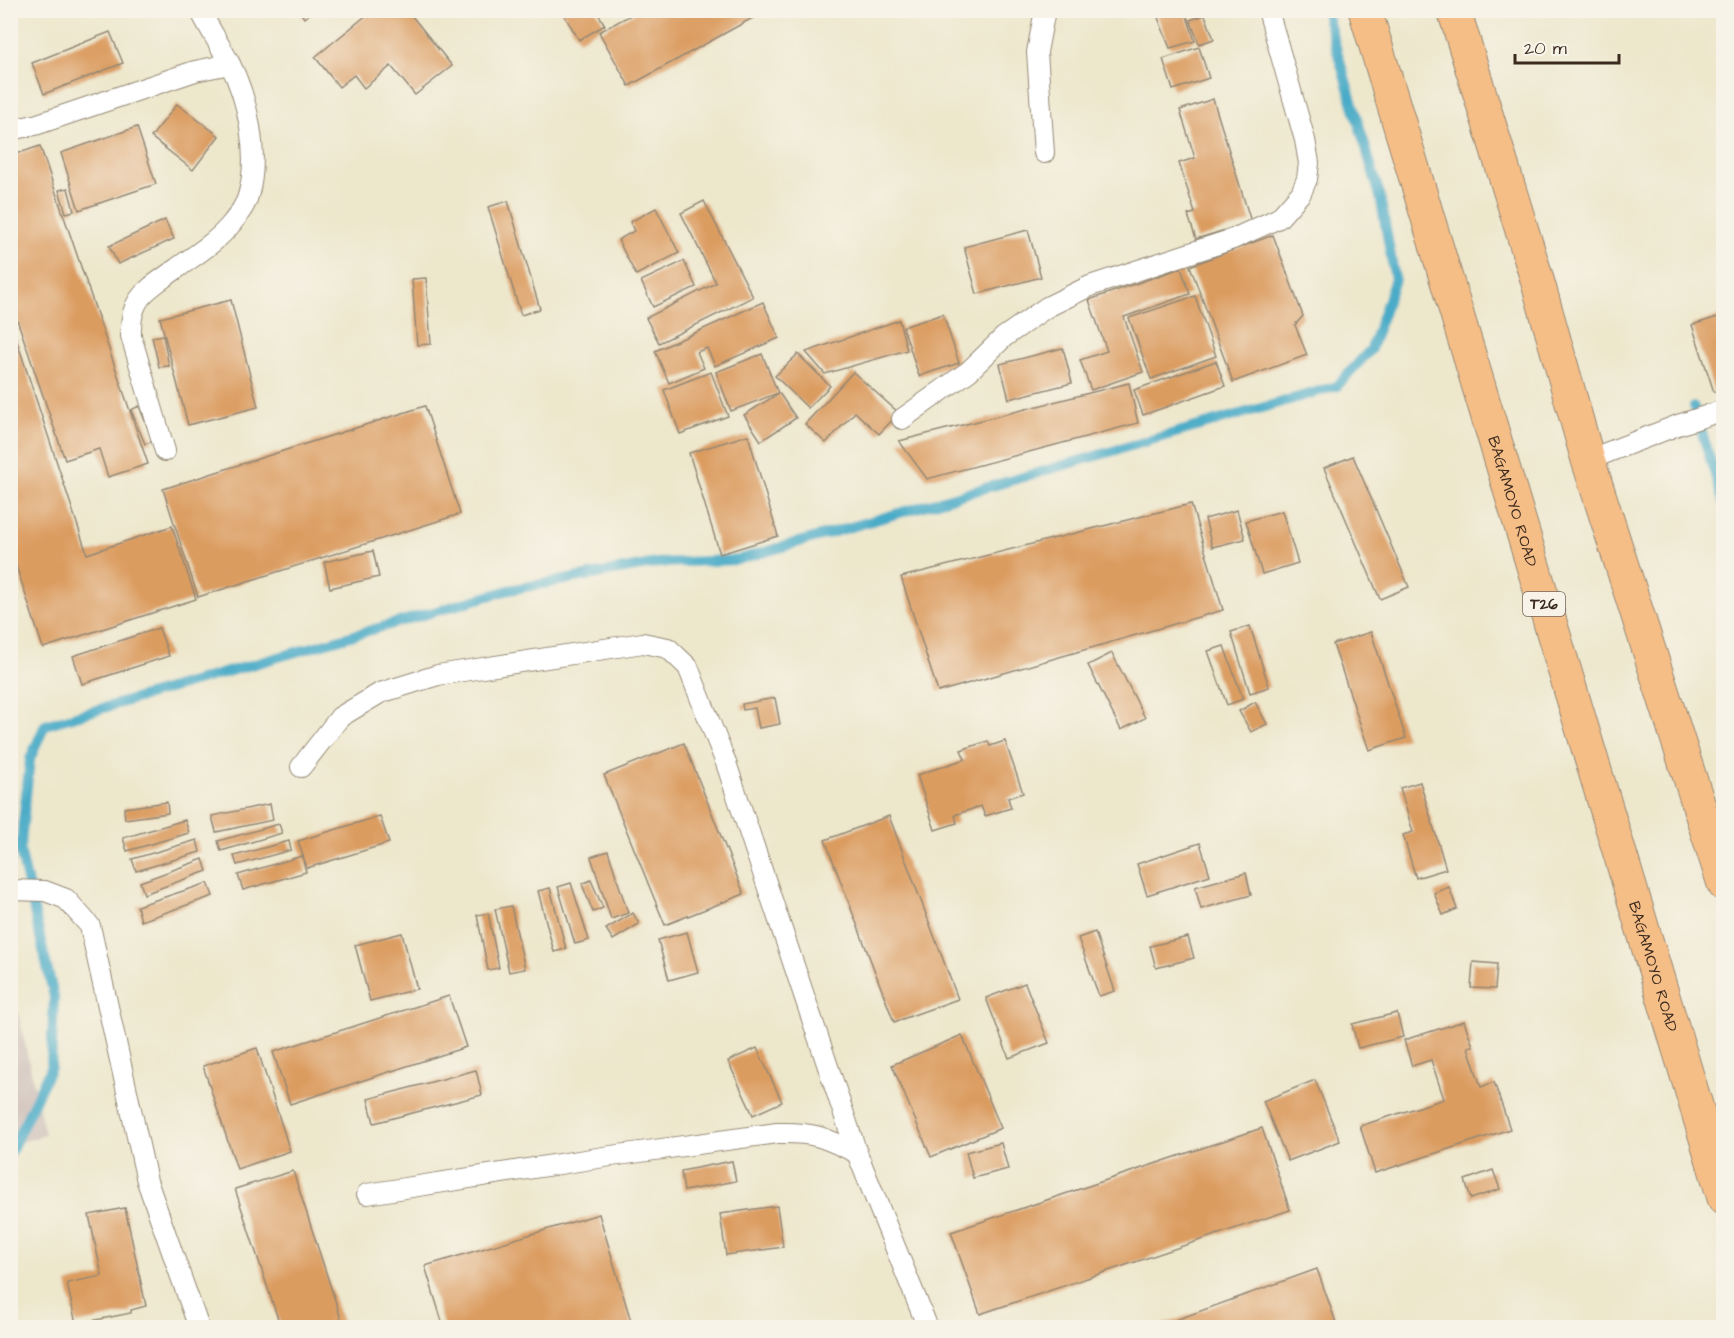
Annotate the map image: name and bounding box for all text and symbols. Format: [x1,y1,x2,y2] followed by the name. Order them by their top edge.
[1515,27,1618,65] scale bar
[1524,36,1567,61] text: 20 m
[1482,433,1543,569] street label: BAGAMOYO ROAD
[1523,592,1565,616] road number: T26
[1623,899,1683,1035] street label: BAGAMOYO ROAD

